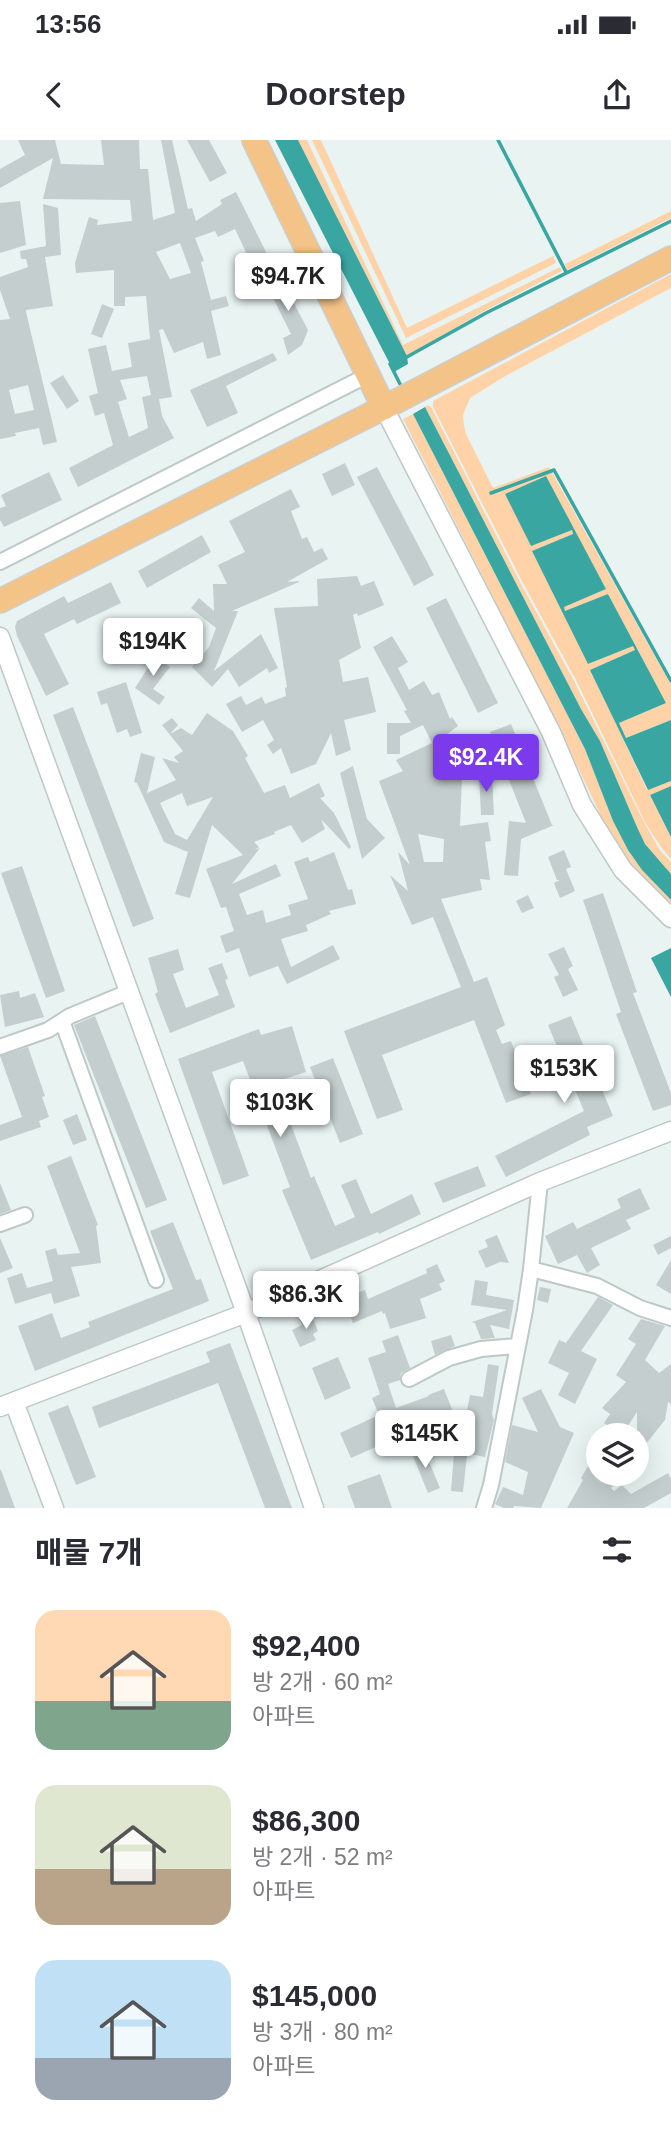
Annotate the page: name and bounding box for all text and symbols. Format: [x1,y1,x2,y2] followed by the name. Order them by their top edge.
[35,9,102,39] text: 13:56
[35,76,73,114] icon: back
[265,76,406,112] text: Doorstep
[598,76,636,114] icon: share
[231,254,345,313] pin: $94.7K
[251,263,325,289] text: $94.7K
[104,618,202,678] pin: $194K
[119,628,187,654] text: $194K
[429,734,543,794] pin: $92.4K
[449,744,523,770] text: $92.4K
[515,1046,613,1105] pin: $153K
[530,1055,598,1081] text: $153K
[231,1080,329,1139] pin: $103K
[246,1089,314,1115] text: $103K
[249,1272,363,1331] pin: $86.3K
[269,1281,343,1307] text: $86.3K
[376,1410,474,1470] pin: $145K
[391,1420,459,1446] text: $145K
[586,1423,649,1486] map controls
[586,1423,649,1486] button: layers
[598,1531,636,1569] icon: filters
[35,1536,143,1569] text: 매물 7개
[252,1629,360,1662] text: $92,400
[91,1638,175,1722] icon: home
[252,1669,393,1695] text: 방 2개 · 60 m²
[252,1703,315,1729] text: 아파트
[252,1804,360,1837] text: $86,300
[91,1813,175,1897] icon: home
[252,1844,393,1870] text: 방 2개 · 52 m²
[252,1878,315,1904] text: 아파트
[252,1979,377,2012] text: $145,000
[91,1988,175,2072] icon: home
[252,2019,393,2045] text: 방 3개 · 80 m²
[252,2053,315,2079] text: 아파트

